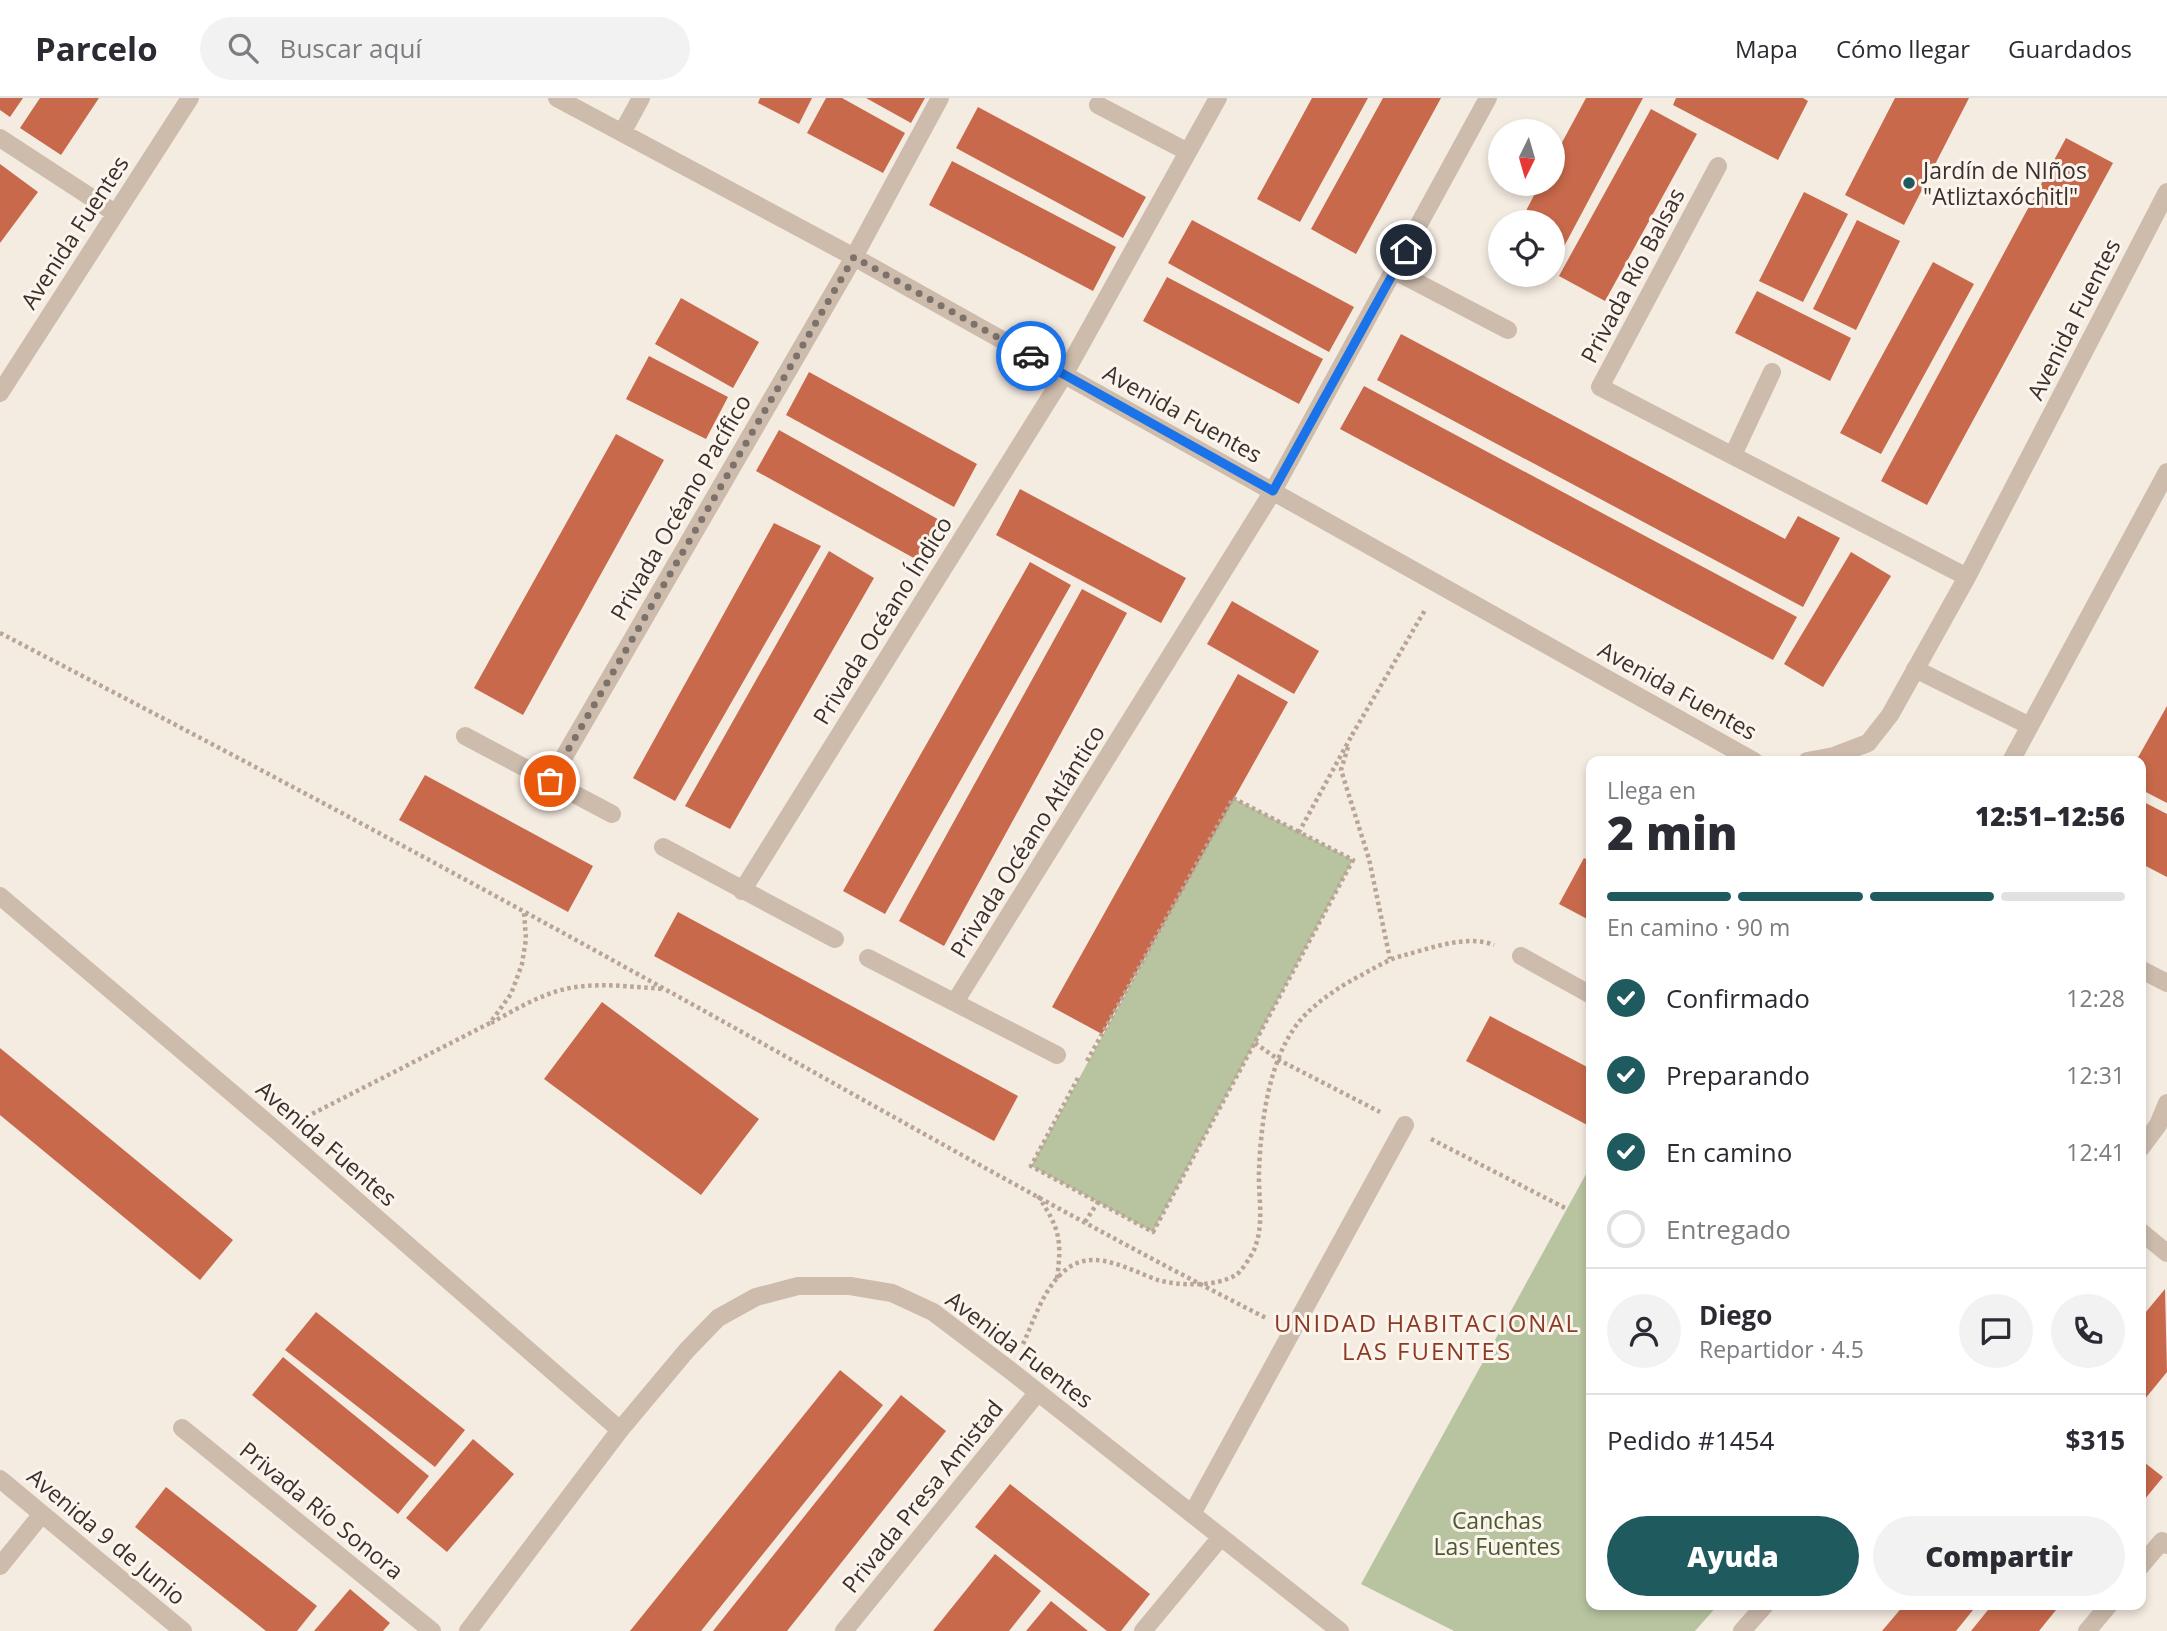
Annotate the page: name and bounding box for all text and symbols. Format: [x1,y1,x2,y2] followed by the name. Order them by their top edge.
[200,17,690,80] search box
[35,26,158,71] text: Parcelo
[224,29,262,67] icon: search
[280,30,422,66] text: Buscar aquí
[1735,32,1798,65] text: Mapa
[1836,32,1970,65] text: Cómo llegar
[2008,32,2132,65] text: Guardados
[1488,119,1564,196] north arrow
[1488,119,1565,287] map controls
[12,149,136,315] street label: Avenida Fuentes
[1921,154,2087,212] place label: Jardín de NIños "Atliztaxóchitl"
[1901,175,1917,191] marker: Jardín de NIños "Atliztaxóchitl"
[1572,182,1692,368] street label: Privada Río Balsas
[1488,210,1565,287] button: locate
[1376,220,1436,280] pin
[1387,231,1425,269] icon: home
[2019,233,2127,405] street label: Avenida Fuentes
[996,321,1066,391] courier
[1012,337,1050,375] icon: car
[1098,356,1268,470] street label: Avenida Fuentes
[602,388,758,626] street label: Privada Océano Pacífico
[805,510,959,730] street label: Privada Océano Índico
[1593,633,1763,747] street label: Avenida Fuentes
[942,718,1112,964] street label: Privada Océano Atlántico
[520,751,580,811] pin
[531,762,569,800] icon: bag
[1607,774,1696,806] text: Llega en
[1975,798,2125,834] text: 12:51–12:56
[1607,801,1738,863] text: 2 min
[1607,911,1790,943] text: En camino · 90 m
[1607,979,1645,1017] icon: check
[1666,980,1810,1016] text: Confirmado
[2066,982,2125,1014] text: 12:28
[1607,1056,1645,1094] icon: check
[1666,1057,1810,1093] text: Preparando
[2066,1059,2125,1091] text: 12:31
[250,1073,404,1213] street label: Avenida Fuentes
[1607,1133,1645,1171] icon: check
[1666,1134,1792,1170] text: En camino
[2066,1136,2125,1168] text: 12:41
[1666,1211,1791,1247] text: Entregado
[940,1283,1100,1415] street label: Avenida Fuentes
[1607,1294,1681,1368] button: person
[1959,1294,2033,1368] button: chat
[2051,1294,2125,1368] button: phone
[1699,1297,1772,1333] text: Diego
[1274,1306,1580,1367] district label: UNIDAD HABITACIONAL LAS FUENTES
[1699,1333,1864,1365] text: Repartidor · 4.5
[834,1393,1010,1599] street label: Privada Presa Amistad
[1607,1422,1774,1458] text: Pedido #1454
[2066,1422,2125,1458] text: $315
[233,1434,411,1586] street label: Privada Río Sonora
[21,1460,193,1612] street label: Avenida 9 de Junio
[1434,1504,1560,1562] park label: Canchas Las Fuentes
[1607,1516,1859,1596] button: Ayuda
[1873,1516,2125,1596] button: Compartir

